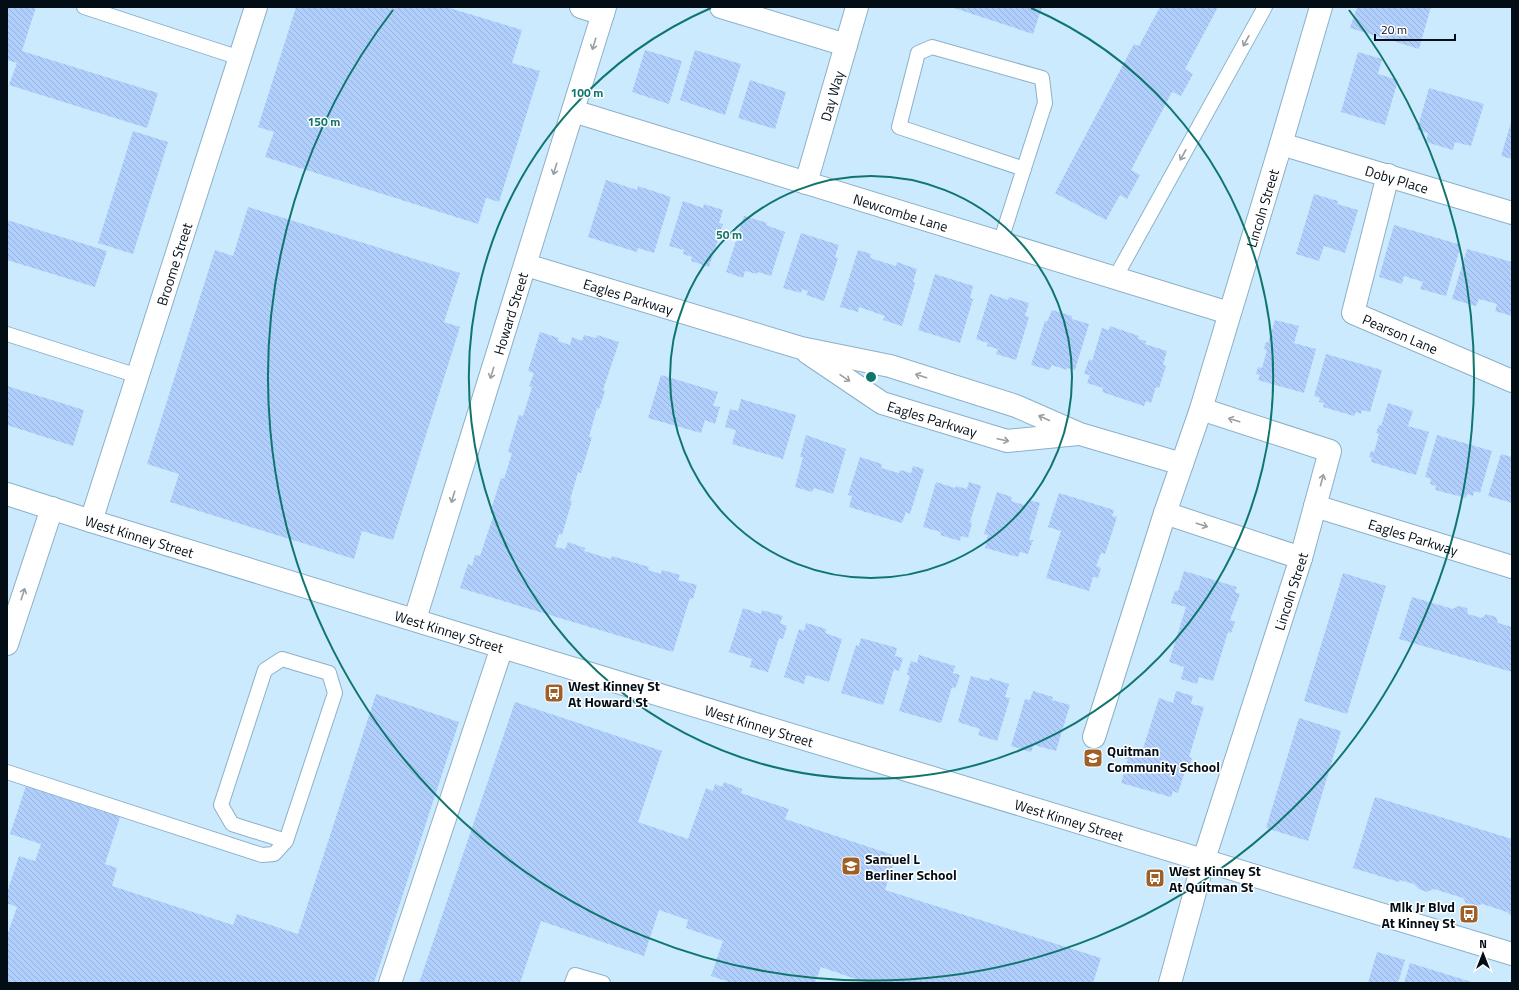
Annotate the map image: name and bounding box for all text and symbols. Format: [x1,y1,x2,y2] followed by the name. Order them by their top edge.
[1375,16,1455,42] scale bar
[1381,20,1407,39] text: 20 m
[1241,35,1249,47] one-way arrow
[589,38,597,50] one-way arrow
[814,68,849,123] street label: Day Way
[571,83,603,102] text: 100 m
[308,112,340,131] text: 150 m
[1178,149,1186,161] one-way arrow
[1363,159,1431,198] street label: Doby Place
[551,162,559,174] one-way arrow
[1240,166,1283,250] street label: Lincoln Street
[851,187,951,236] street label: Newcombe Lane
[150,220,197,308] street label: Broome Street
[716,225,742,244] text: 50 m
[487,269,533,357] street label: Howard Street
[581,272,676,319] street label: Eagles Parkway
[1360,308,1441,359] street label: Pearson Lane
[488,366,495,379] one-way arrow
[864,370,878,384] centre of rings
[915,372,928,379] one-way arrow
[839,374,850,382] one-way arrow
[885,395,980,442] street label: Eagles Parkway
[1038,414,1050,422] one-way arrow
[1228,416,1241,423] one-way arrow
[996,436,1009,444] one-way arrow
[1319,473,1326,486] one-way arrow
[449,490,456,503] one-way arrow
[83,509,197,562] street label: West Kinney Street
[1366,513,1461,560] street label: Eagles Parkway
[1195,522,1208,529] one-way arrow
[1268,550,1313,633] street label: Lincoln Street
[20,588,27,601] one-way arrow
[392,604,506,657] street label: West Kinney Street
[568,675,660,712] place label: West Kinney St At Howard St
[543,682,565,704] bus stop icon: West Kinney St At Howard St
[702,699,816,752] street label: West Kinney Street
[1107,740,1220,777] place label: Quitman Community School
[1082,747,1104,769] school or university icon: Quitman Community School
[1012,793,1126,846] street label: West Kinney Street
[865,848,957,885] place label: Samuel L Berliner School
[840,855,862,877] school or university icon: Samuel L Berliner School
[1169,860,1261,897] place label: West Kinney St At Quitman St
[1144,867,1166,889] bus stop icon: West Kinney St At Quitman St
[1381,896,1455,933] place label: Mlk Jr Blvd At Kinney St
[1458,903,1480,925] bus stop icon: Mlk Jr Blvd At Kinney St
[1463,934,1503,974] north arrow
[1479,936,1487,952] text: N

